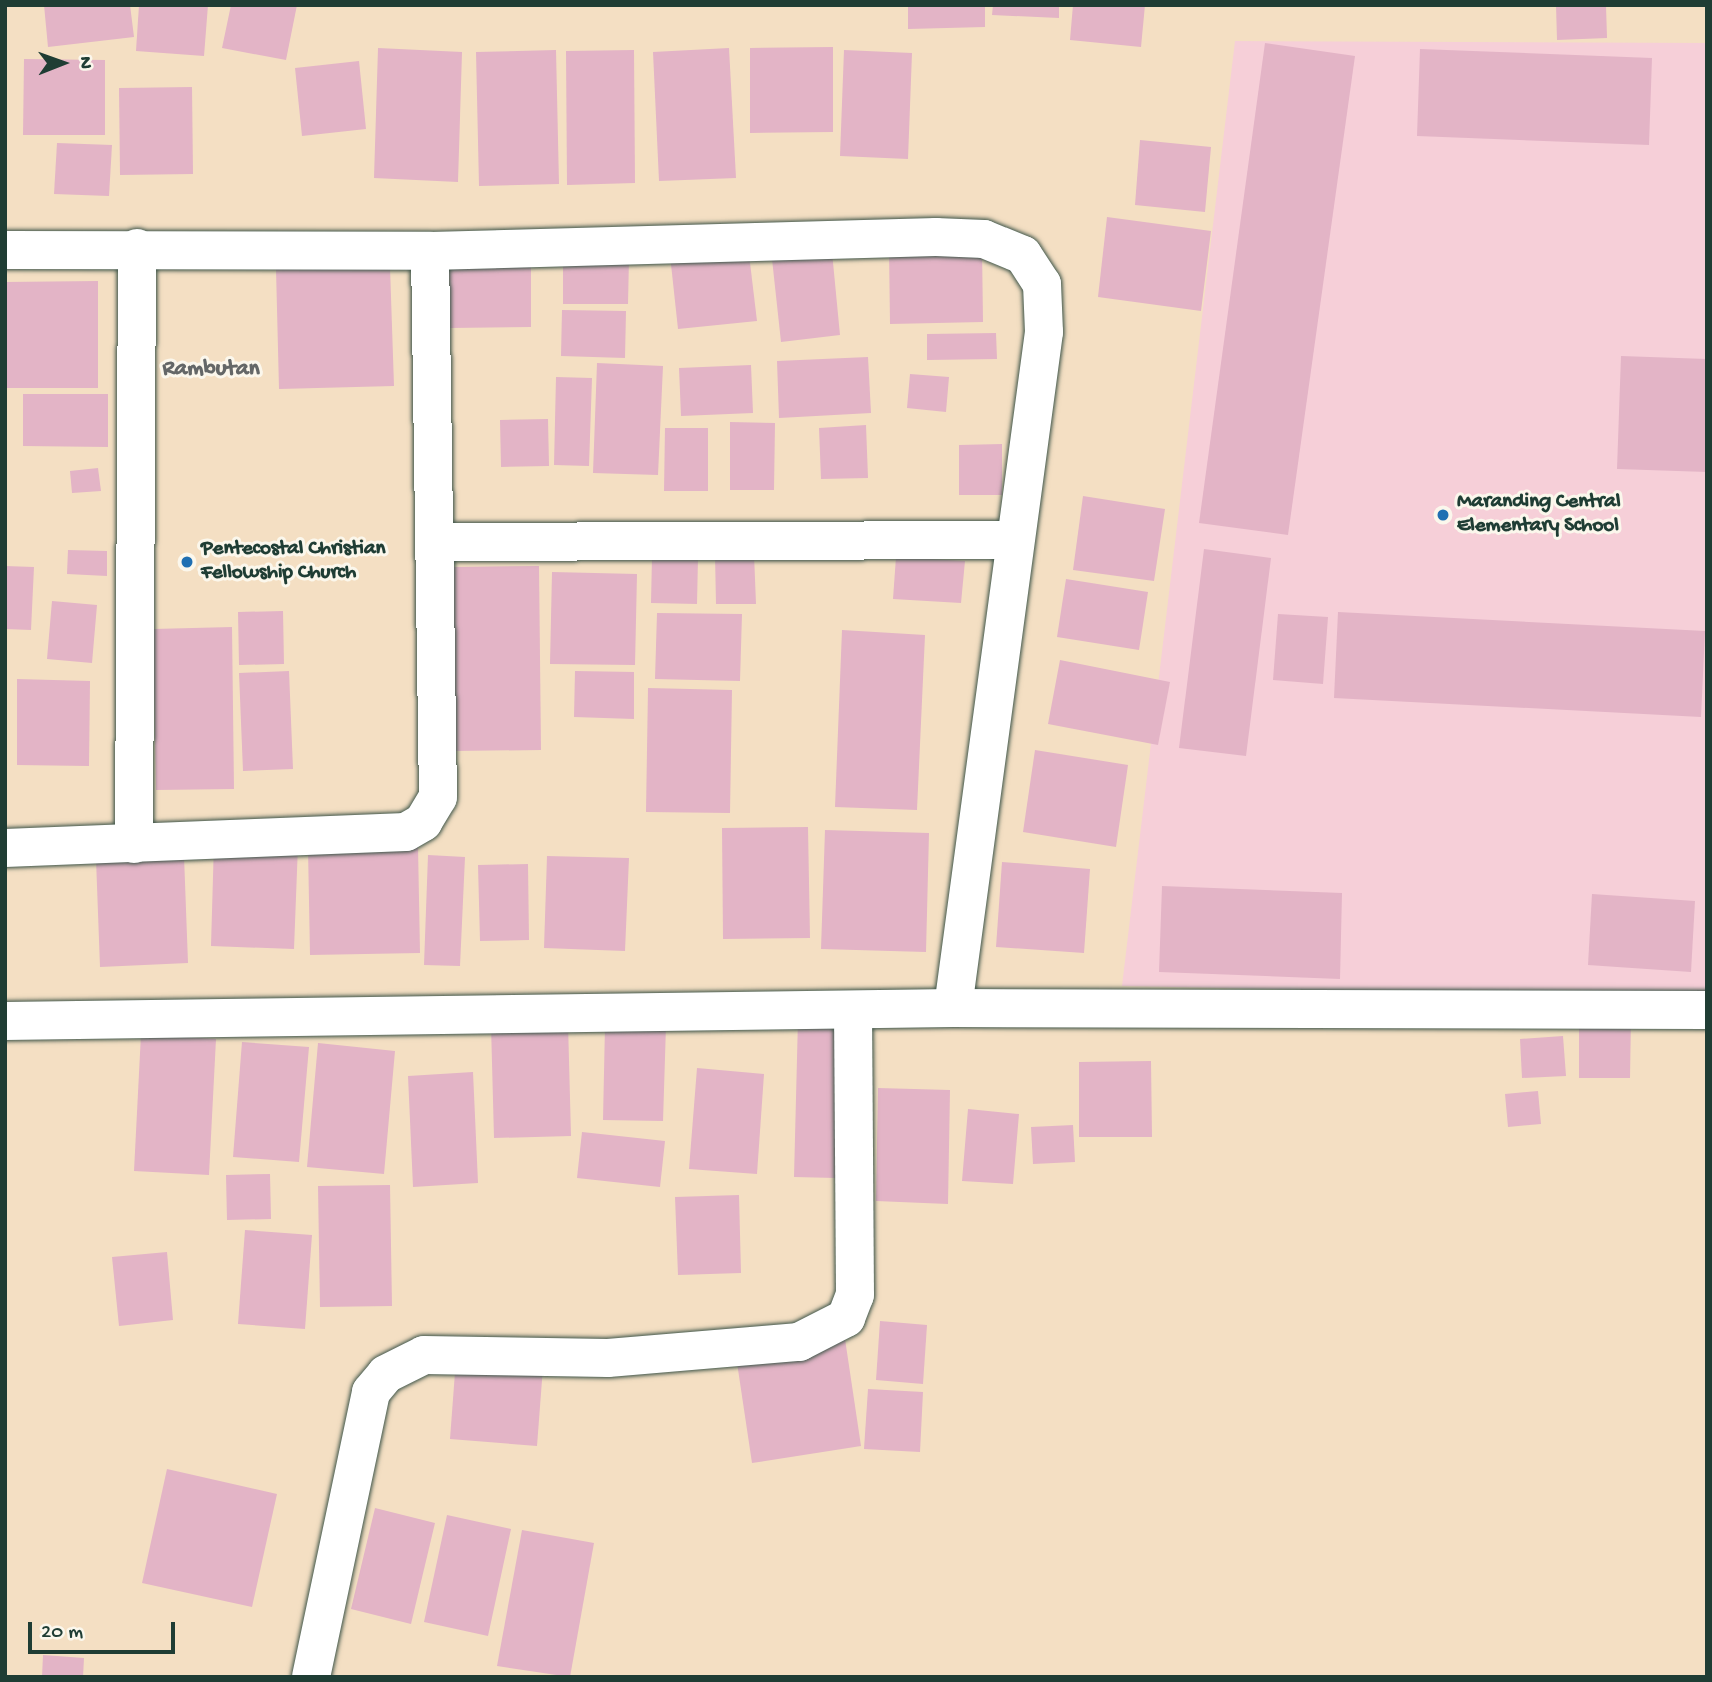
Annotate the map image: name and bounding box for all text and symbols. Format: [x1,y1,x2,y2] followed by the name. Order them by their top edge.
[28,28,98,98] north arrow
[73,56,96,69] text: N
[162,356,260,384] district label: Rambutan
[1457,490,1621,540] place label: Maranding Central Elementary School
[1435,507,1451,523] marker: Maranding Central Elementary School
[201,537,386,587] place label: Pentecostal Christian Fellowship Church
[179,554,195,570] marker: Pentecostal Christian Fellowship Church
[32,1608,178,1652] scale bar
[41,1621,83,1646] text: 20 m

